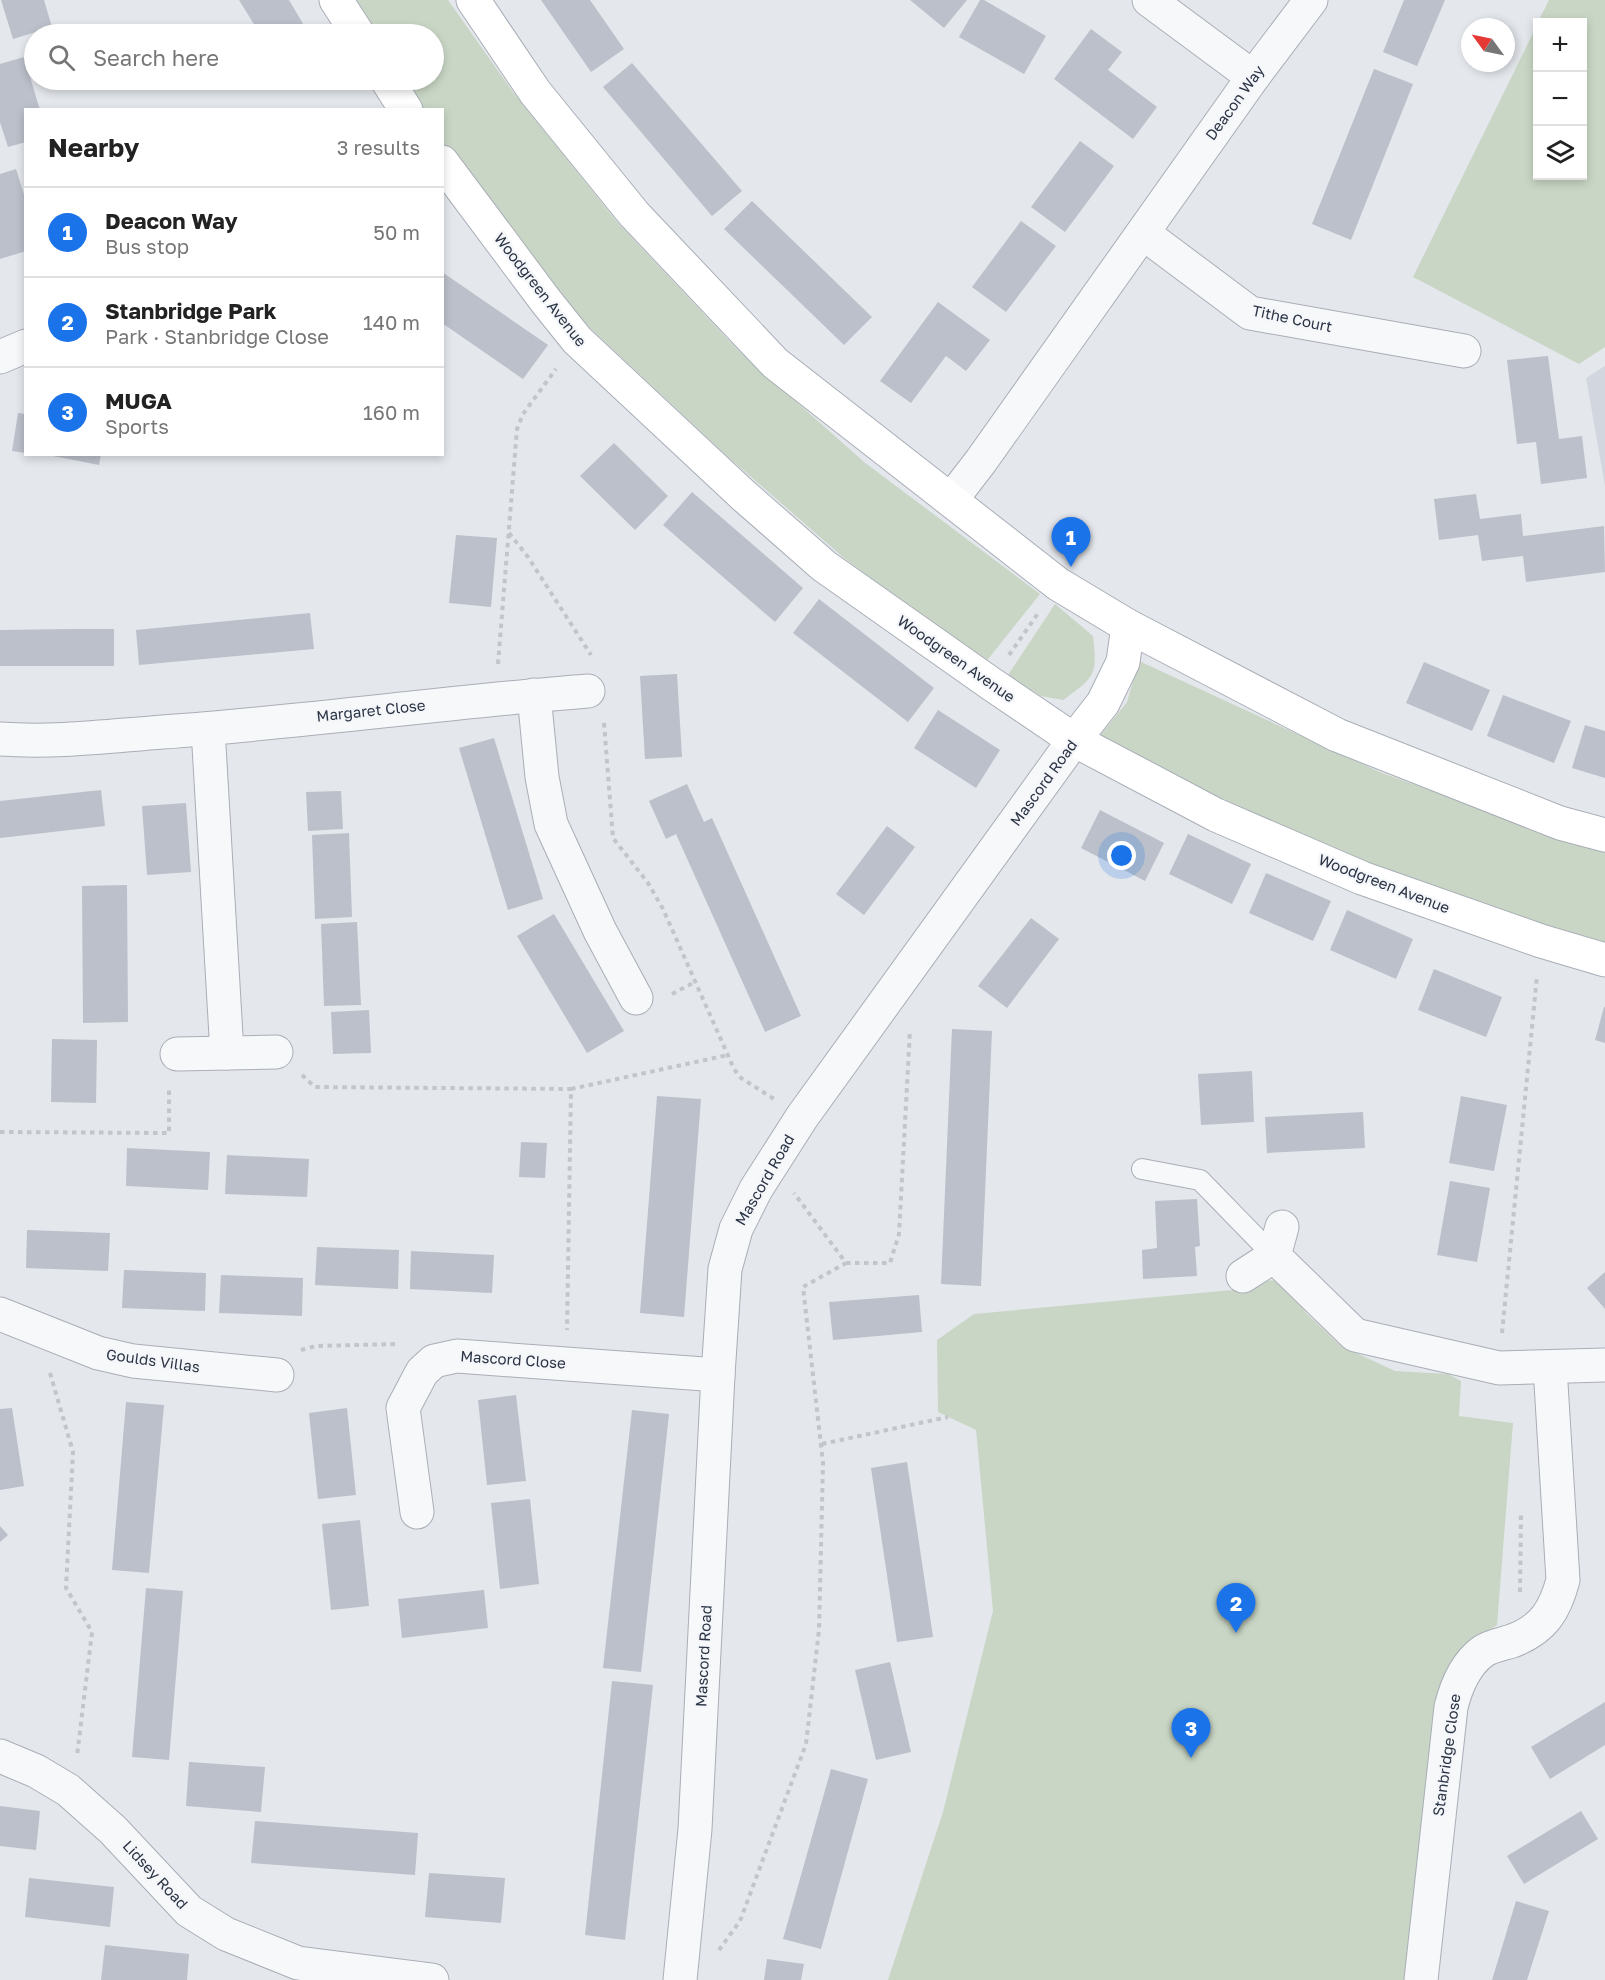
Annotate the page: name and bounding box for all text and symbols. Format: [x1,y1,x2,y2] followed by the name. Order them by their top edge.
[1461,18,1515,72] north arrow
[1533,18,1587,180] map controls
[1533,18,1587,72] button: +
[24,24,444,90] search box
[45,41,78,74] icon: search
[93,44,219,71] text: Search here
[1201,61,1268,143] street label: Deacon Way
[1533,72,1587,126] button: −
[1533,126,1587,180] button: layers
[48,132,139,163] text: Nearby
[337,135,420,159] text: 3 results
[105,207,238,234] text: Deacon Way
[62,220,73,244] text: 1
[373,220,420,244] text: 50 m
[491,229,591,350] street label: Woodgreen Avenue
[105,234,189,258] text: Bus stop
[105,297,277,324] text: Stanbridge Park
[1251,301,1334,335] street label: Tithe Court
[61,310,74,334] text: 2
[363,310,420,334] text: 140 m
[105,324,329,348] text: Park · Stanbridge Close
[105,387,172,414] text: MUGA
[61,400,74,424] text: 3
[363,400,420,424] text: 160 m
[105,414,169,438] text: Sports
[1052,518,1090,567] pin: 1
[894,611,1019,706] street label: Woodgreen Avenue
[316,695,427,725] street label: Margaret Close
[1006,736,1080,829] street label: Mascord Road
[1107,841,1136,870] your location
[1316,850,1453,917] street label: Woodgreen Avenue
[731,1131,797,1228] street label: Mascord Road
[105,1345,201,1375] street label: Goulds Villas
[460,1346,567,1372] street label: Mascord Close
[1216,1584,1256,1633] pin: 2
[691,1605,715,1707] street label: Mascord Road
[1429,1692,1464,1817] street label: Stanbridge Close
[1172,1708,1210,1758] pin: 3
[119,1836,192,1912] street label: Lidsey Road

